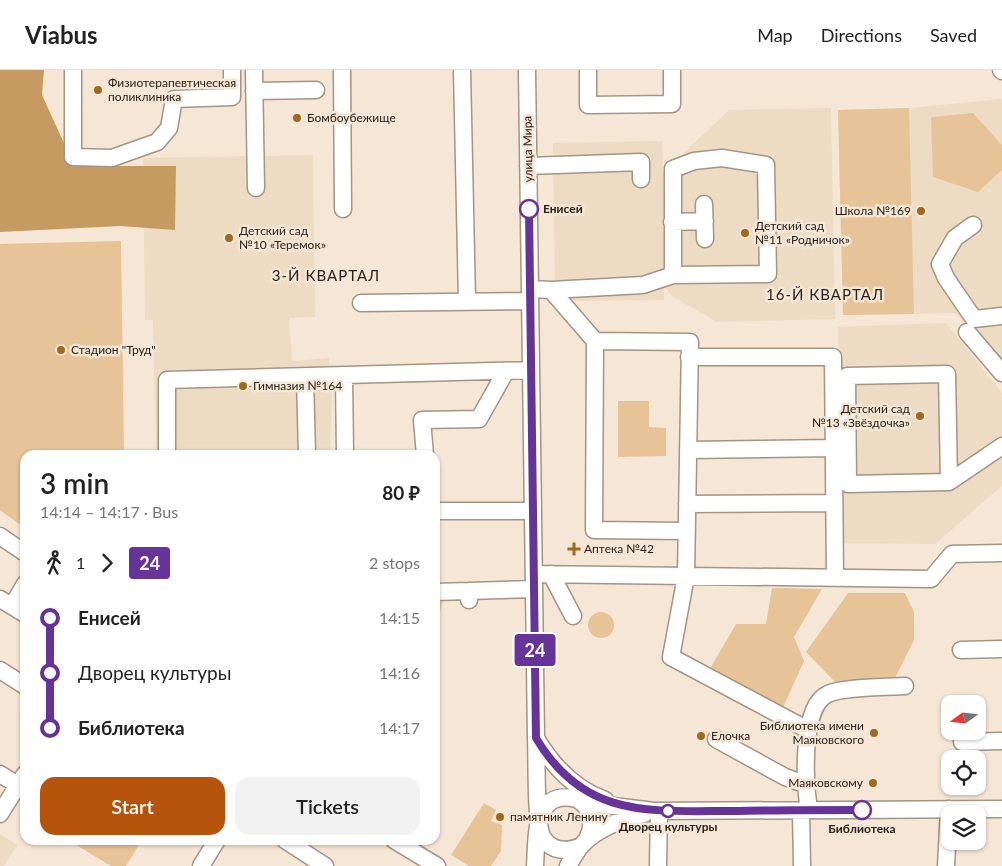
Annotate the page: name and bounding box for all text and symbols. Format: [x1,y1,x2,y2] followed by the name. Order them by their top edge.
[25,20,98,49] text: Viabus
[757,24,793,46] text: Map
[821,24,902,46] text: Directions
[930,24,977,46] text: Saved
[108,75,236,104] place label: Физиотерапевтическая поликлиника
[92,84,104,96] marker: Физиотерапевтическая поликлиника
[307,110,396,125] place label: Бомбоубежище
[291,112,303,124] marker: Бомбоубежище
[519,116,536,182] street label: улица Мира
[519,199,539,219] marker: Енисей
[543,201,583,216] place label: Енисей
[835,203,911,218] place label: Школа №169
[915,205,927,217] marker: Школа №169
[755,218,850,247] place label: Детский сад №11 «Родничок»
[239,223,326,252] place label: Детский сад №10 «Теремок»
[739,227,751,239] marker: Детский сад №11 «Родничок»
[223,232,235,244] marker: Детский сад №10 «Теремок»
[272,266,380,284] district label: 3-Й КВАРТАЛ
[766,285,884,303] district label: 16-Й КВАРТАЛ
[71,342,156,357] place label: Стадион "Труд"
[55,344,67,356] marker: Стадион "Труд"
[253,378,342,393] place label: Гимназия №164
[237,380,249,392] marker: Гимназия №164
[812,401,911,430] place label: Детский сад №13 «Звёздочка»
[914,410,926,422] marker: Детский сад №13 «Звёздочка»
[40,466,109,500] text: 3 min
[382,481,420,504] text: 80 ₽
[40,502,178,521] text: 14:14 – 14:17 · Bus
[584,541,654,556] place label: Аптека №42
[568,543,580,555] marker: Аптека №42
[40,549,68,577] icon: walk
[93,549,121,577] icon: forward
[139,552,160,574] text: 24
[76,553,85,572] text: 1
[369,553,420,572] text: 2 stops
[78,606,141,629] text: Енисей
[379,608,420,627] text: 14:15
[512,634,558,666] line badge: 24
[525,639,545,661] text: 24
[78,661,231,684] text: Дворец культуры
[379,663,420,682] text: 14:16
[941,695,986,740] north arrow
[941,695,986,850] map controls
[78,716,185,739] text: Библиотека
[379,718,420,737] text: 14:17
[760,718,864,747] place label: Библиотека имени Маяковского
[868,727,880,739] marker: Библиотека имени Маяковского
[711,728,750,743] place label: Елочка
[695,730,707,742] marker: Елочка
[941,750,986,795] button: locate
[788,775,864,790] place label: Маяковскому
[40,777,225,835] button: Start
[235,777,420,835] button: Tickets
[867,777,879,789] marker: Маяковскому
[852,800,872,820] marker: Библиотека
[661,804,675,818] marker: Дворец культуры
[941,805,986,850] button: layers
[510,809,608,824] place label: памятник Ленину
[494,811,506,823] marker: памятник Ленину
[619,819,717,834] place label: Дворец культуры
[828,821,896,836] place label: Библиотека

